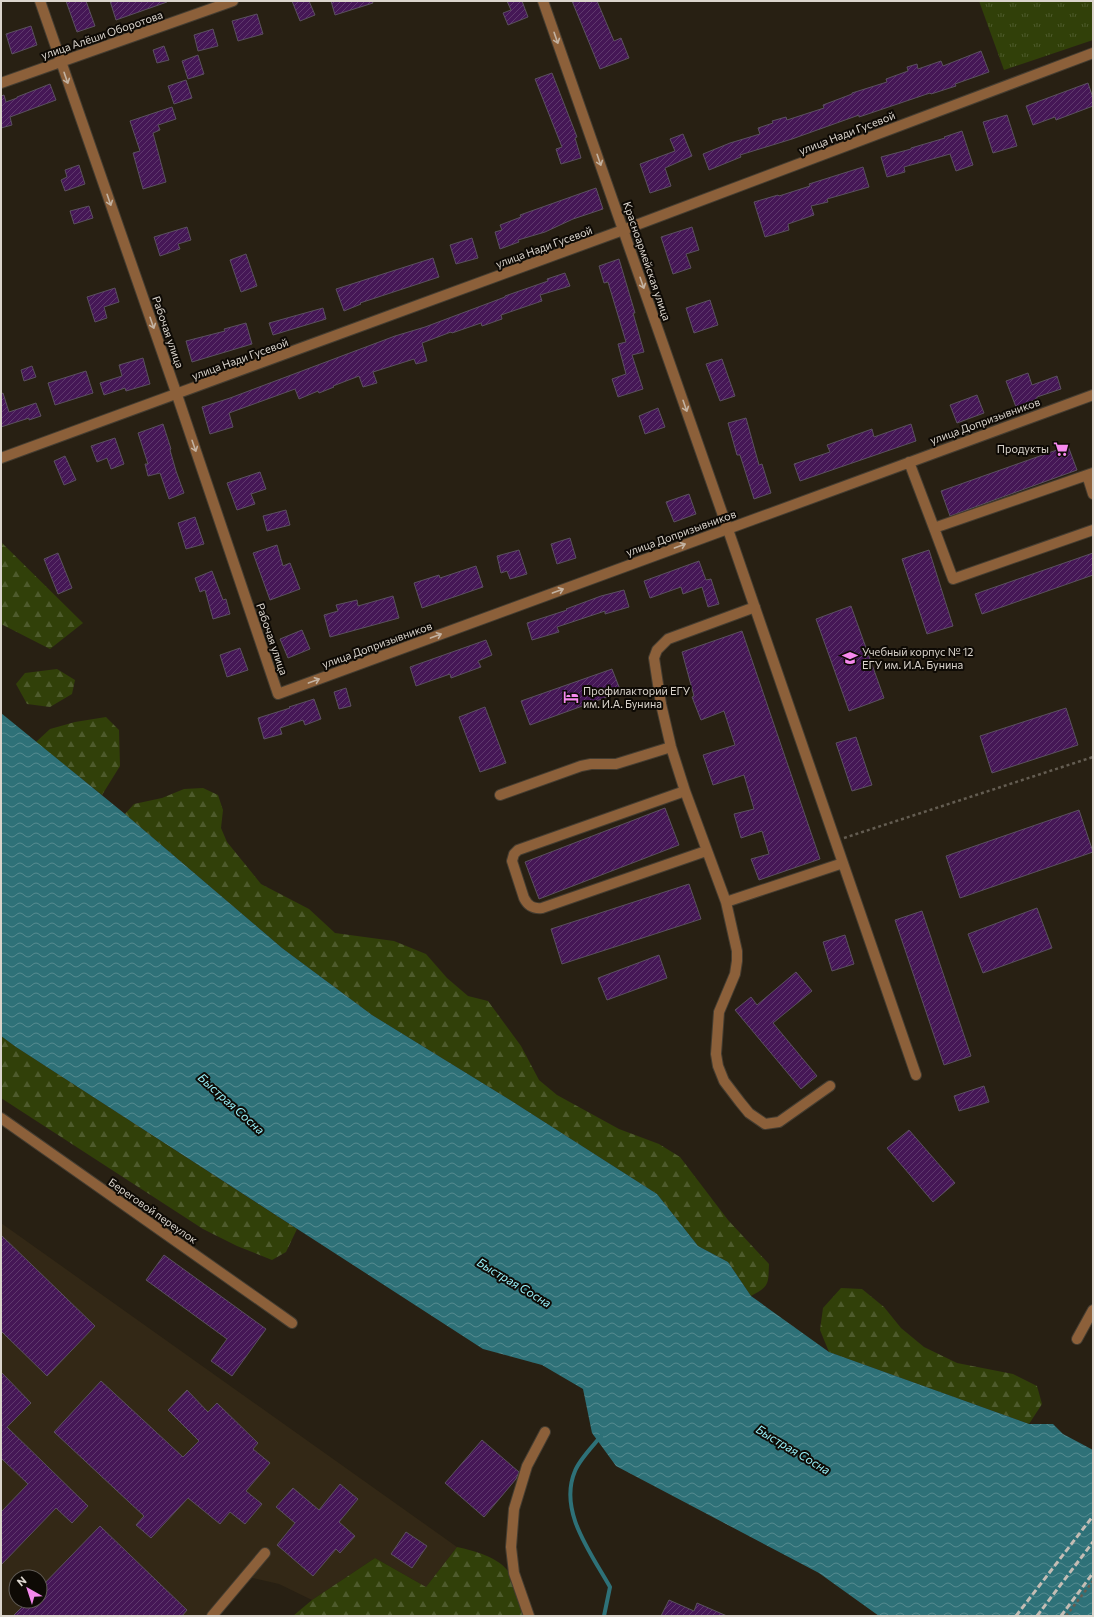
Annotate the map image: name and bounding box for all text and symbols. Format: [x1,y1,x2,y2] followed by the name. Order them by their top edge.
[39,8,164,61] street label: улица Алёши Оборотова
[553,31,560,44] one-way arrow
[63,71,71,83] one-way arrow
[797,108,897,157] street label: улица Нади Гусевой
[596,154,603,167] one-way arrow
[106,194,114,206] one-way arrow
[621,200,674,322] street label: Красноармейская улица
[494,223,594,270] street label: улица Нади Гусевой
[639,277,646,290] one-way arrow
[150,294,187,370] street label: Рабочая улица
[149,317,156,330] one-way arrow
[190,335,290,382] street label: улица Нади Гусевой
[928,395,1042,446] street label: улица Допризывников
[682,399,689,412] one-way arrow
[191,439,198,452] one-way arrow
[1052,440,1070,458] supermarket icon: Продукты
[997,442,1049,455] place label: Продукты
[624,507,738,558] street label: улица Допризывников
[674,541,686,549] one-way arrow
[552,586,564,594] one-way arrow
[254,601,291,677] street label: Рабочая улица
[320,619,434,670] street label: улица Допризывников
[430,631,442,639] one-way arrow
[862,645,973,671] place label: Учебный корпус № 12 ЕГУ им. И.А. Бунина
[841,649,859,667] school or university icon: Учебный корпус № 12 ЕГУ им. И.А. Бунина
[308,676,320,684] one-way arrow
[583,684,691,710] place label: Профилакторий ЕГУ им. И.А. Бунина
[562,688,580,706] hotel icon: Профилакторий ЕГУ им. И.А. Бунина
[196,1070,268,1137] water label: Быстрая Сосна
[106,1175,200,1246] street label: Береговой переулок
[475,1255,554,1310] water label: Быстрая Сосна
[754,1422,833,1477] water label: Быстрая Сосна
[8,1569,48,1609] north arrow
[14,1573,29,1588] text: N

